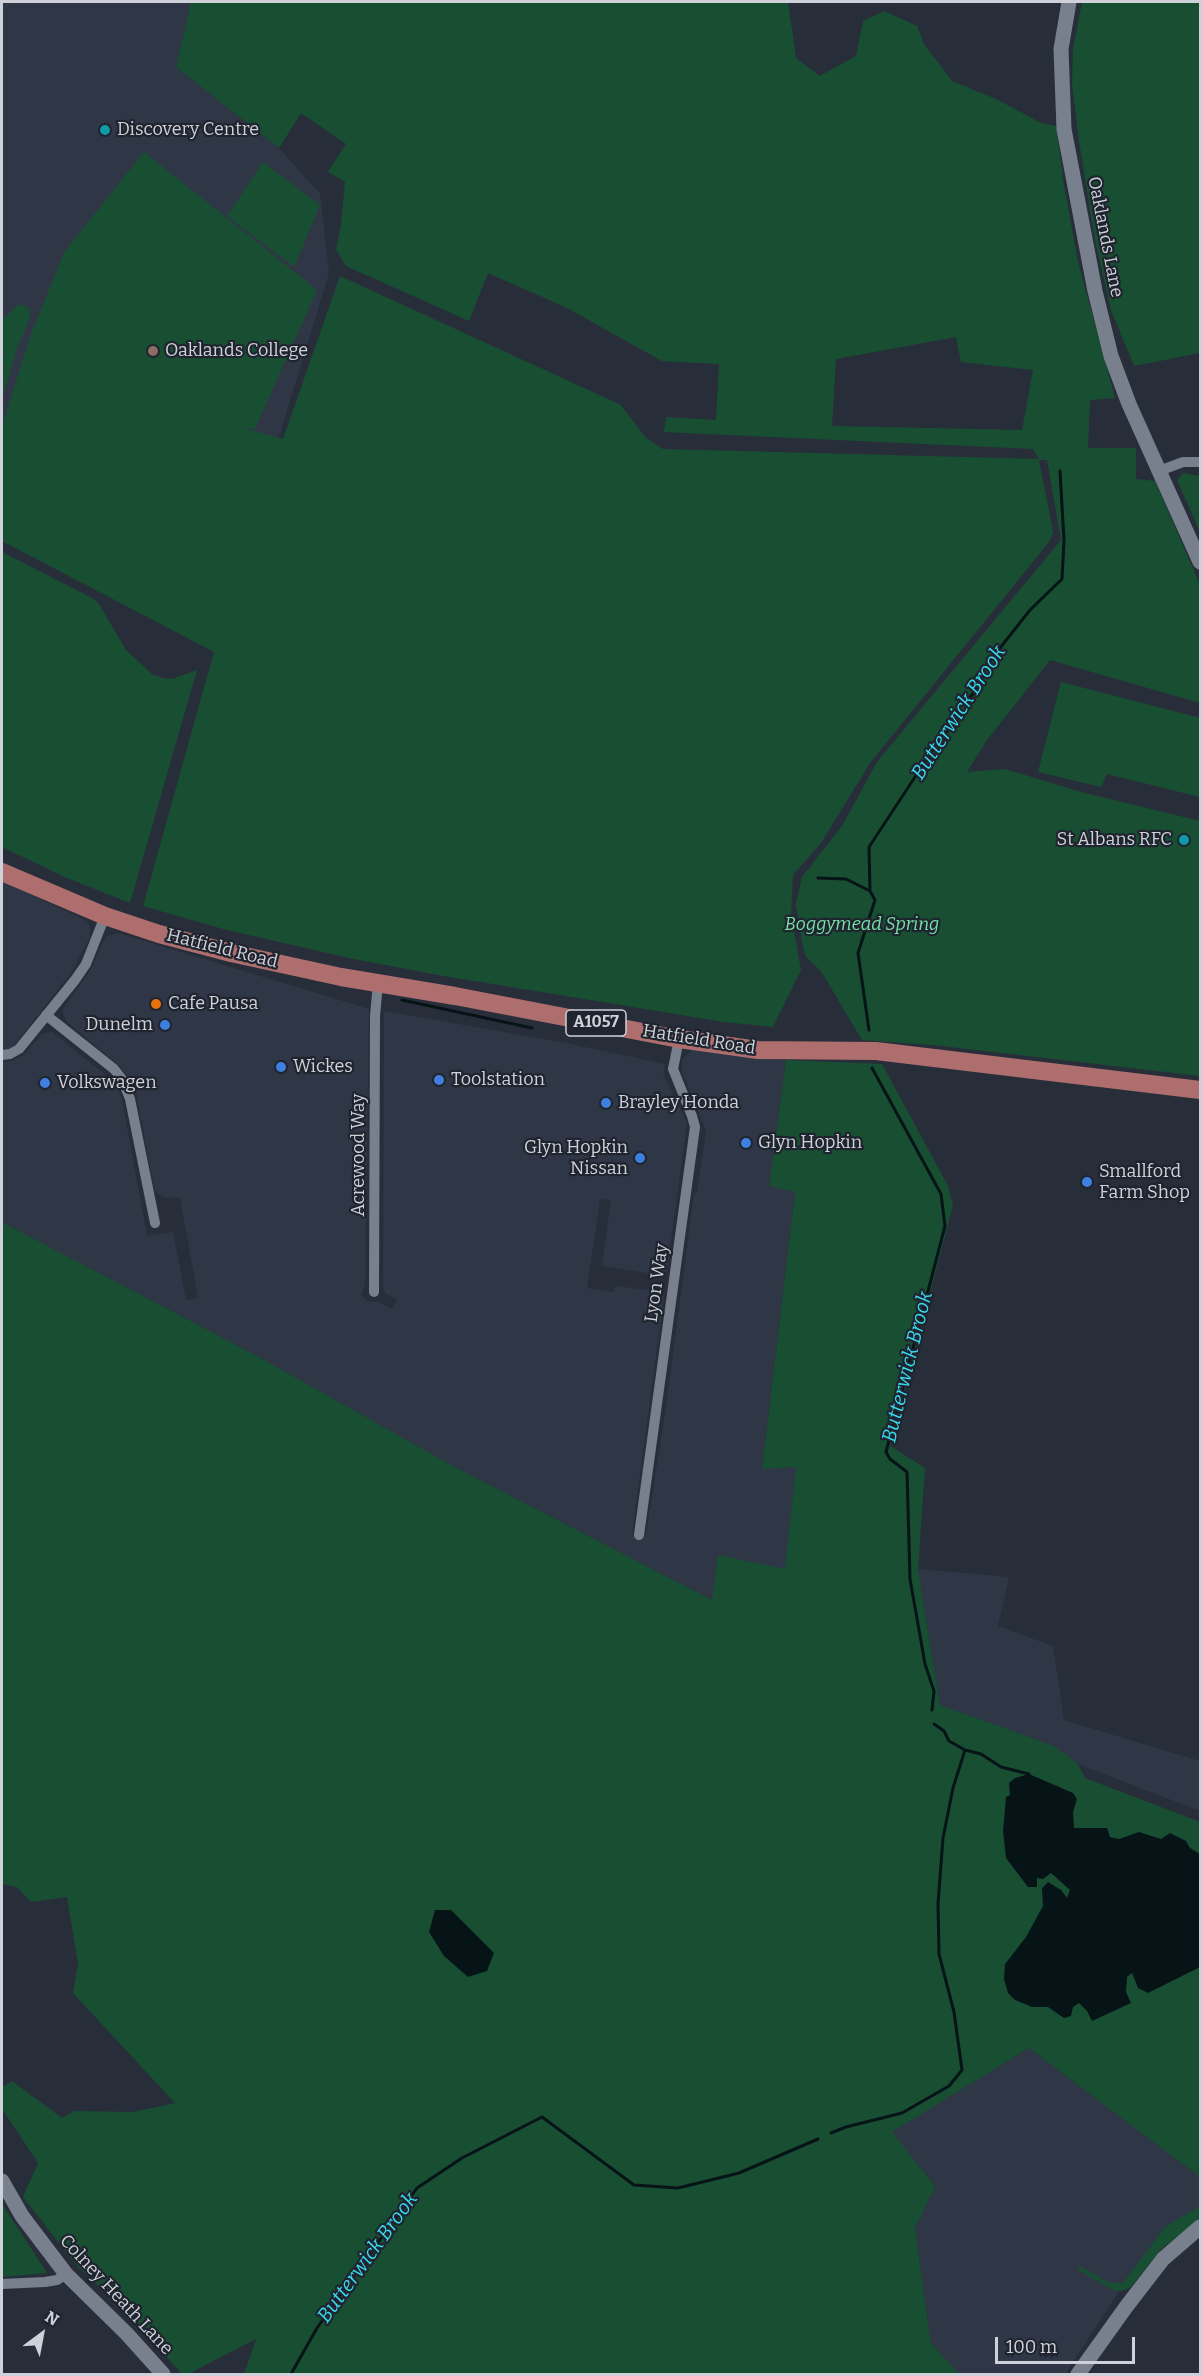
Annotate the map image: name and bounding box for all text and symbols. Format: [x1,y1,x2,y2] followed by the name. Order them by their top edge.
[117,119,259,141] place label: Discovery Centre
[98,123,112,137] marker: Discovery Centre
[1083,175,1127,299] street label: Oaklands Lane
[165,340,308,362] place label: Oaklands College
[146,344,160,358] marker: Oaklands College
[907,641,1011,785] water label: Butterwick Brook
[1057,829,1172,851] place label: St Albans RFC
[1177,833,1191,847] marker: St Albans RFC
[785,914,939,936] park label: Boggymead Spring
[164,925,280,973] street label: Hatfield Road
[168,993,258,1015] place label: Cafe Pausa
[149,997,163,1011] marker: Cafe Pausa
[566,1010,626,1036] road number: A1057
[86,1014,153,1036] place label: Dunelm
[158,1018,172,1032] marker: Dunelm
[641,1020,757,1060] street label: Hatfield Road
[293,1056,353,1078] place label: Wickes
[274,1060,288,1074] marker: Wickes
[451,1069,545,1091] place label: Toolstation
[57,1072,157,1094] place label: Volkswagen
[432,1073,446,1087] marker: Toolstation
[38,1076,52,1090] marker: Volkswagen
[618,1092,739,1114] place label: Brayley Honda
[348,1093,370,1217] street label: Acrewood Way
[599,1096,613,1110] marker: Brayley Honda
[758,1132,862,1154] place label: Glyn Hopkin
[739,1136,753,1150] marker: Glyn Hopkin
[524,1137,628,1180] place label: Glyn Hopkin Nissan
[633,1151,647,1165] marker: Glyn Hopkin Nissan
[1099,1161,1190,1204] place label: Smallford Farm Shop
[1080,1175,1094,1189] marker: Smallford Farm Shop
[641,1242,673,1324] street label: Lyon Way
[878,1289,938,1445] water label: Butterwick Brook
[313,2188,423,2328] water label: Butterwick Brook
[55,2230,177,2360] street label: Colney Heath Lane
[12,2304,72,2364] north arrow
[42,2307,62,2330] text: N
[998,2325,1138,2363] scale bar
[1006,2336,1057,2358] text: 100 m

